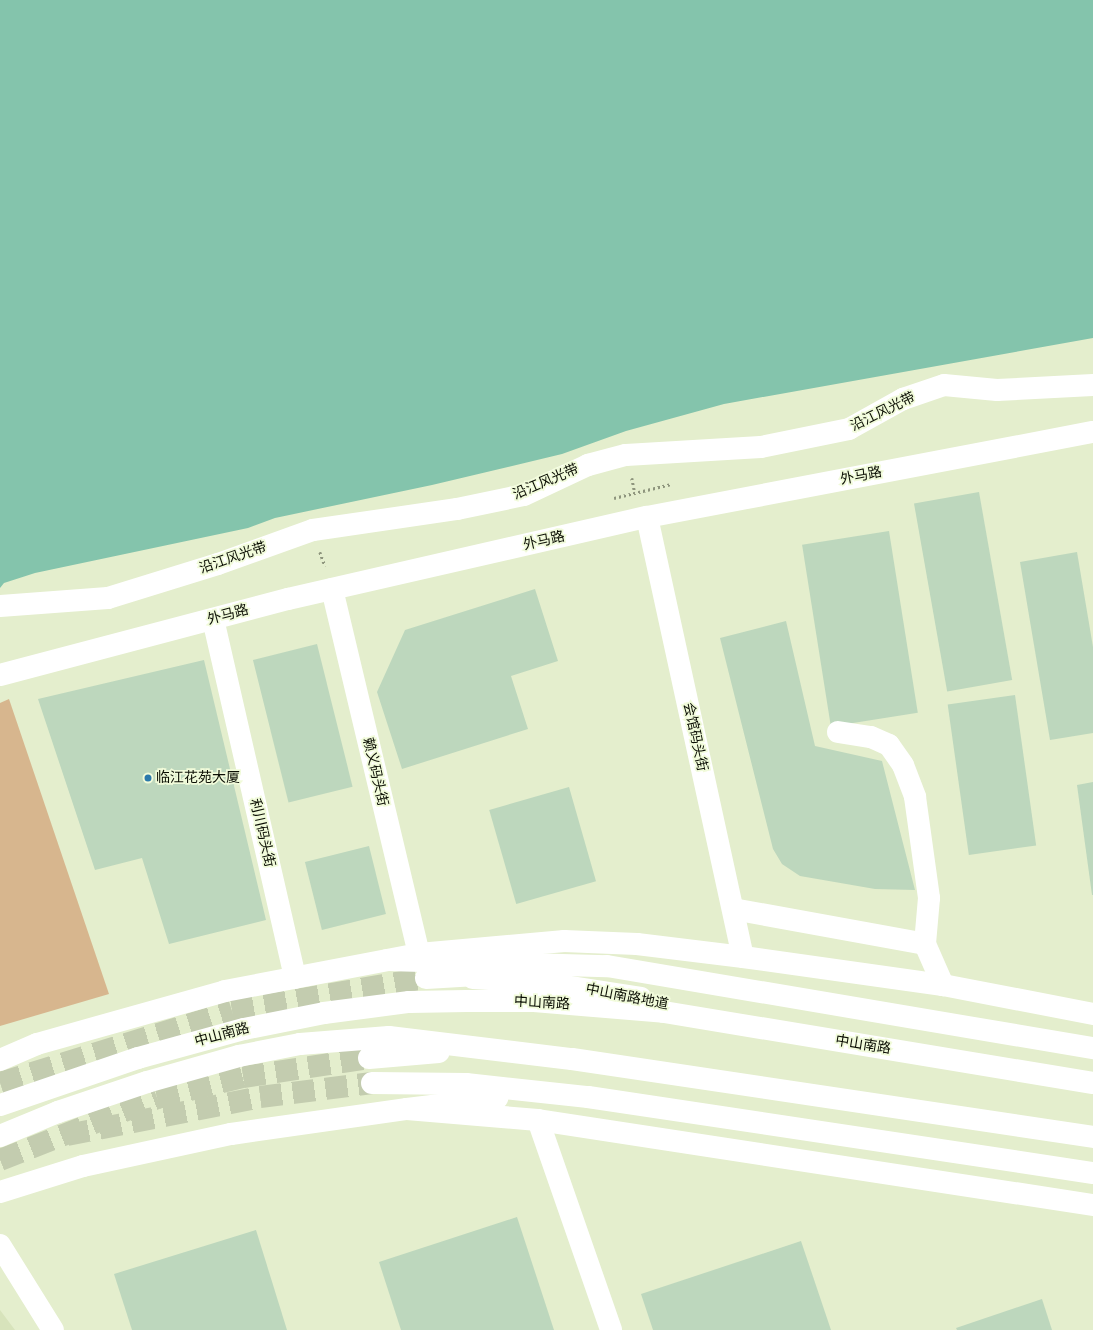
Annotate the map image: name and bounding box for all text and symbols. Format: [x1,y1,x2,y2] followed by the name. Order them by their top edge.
[848,389,918,435] street label: 沿江风光带
[511,461,581,503] street label: 沿江风光带
[839,464,883,488] street label: 外马路
[522,528,566,554] street label: 外马路
[197,539,269,577] street label: 沿江风光带
[206,601,250,629] street label: 外马路
[680,701,710,773] street label: 会馆码头街
[359,736,391,808] street label: 赖义码头街
[156,770,240,786] place label: 临江花苑大厦
[143,773,153,783] marker: 临江花苑大厦
[246,797,278,869] street label: 利川码头街
[584,981,670,1013] street label: 中山南路地道
[514,993,570,1013] street label: 中山南路
[193,1020,251,1050] street label: 中山南路
[834,1032,892,1058] street label: 中山南路

